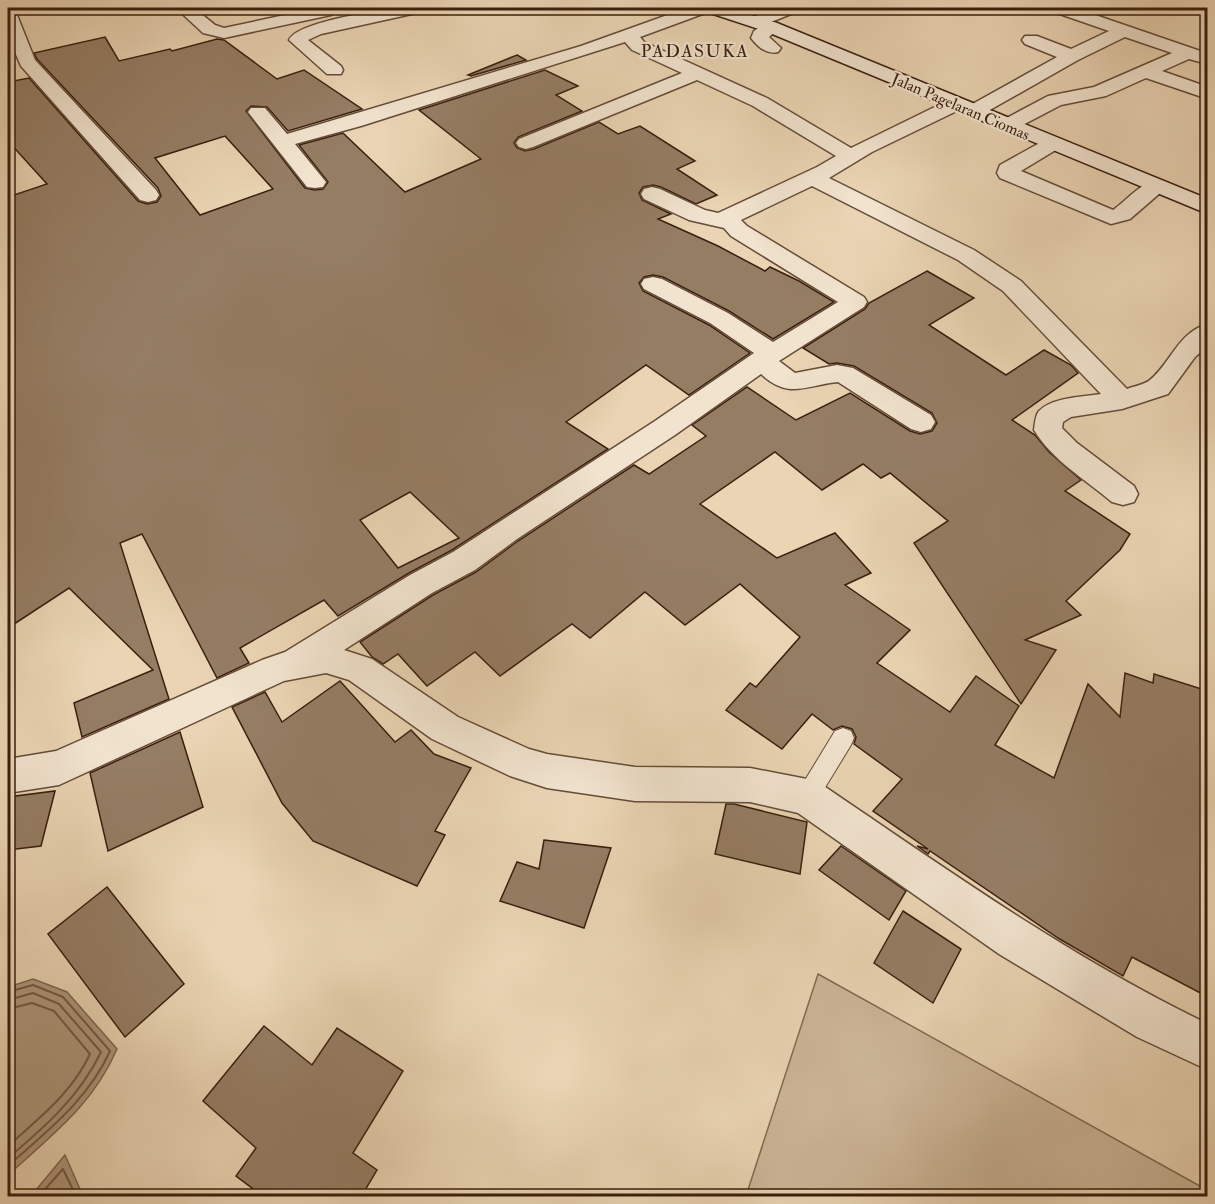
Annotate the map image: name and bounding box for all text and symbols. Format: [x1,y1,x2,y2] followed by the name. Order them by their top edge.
[641,40,749,63] district label: PADASUKA
[887,68,1033,146] street label: Jalan Pagelaran Ciomas

